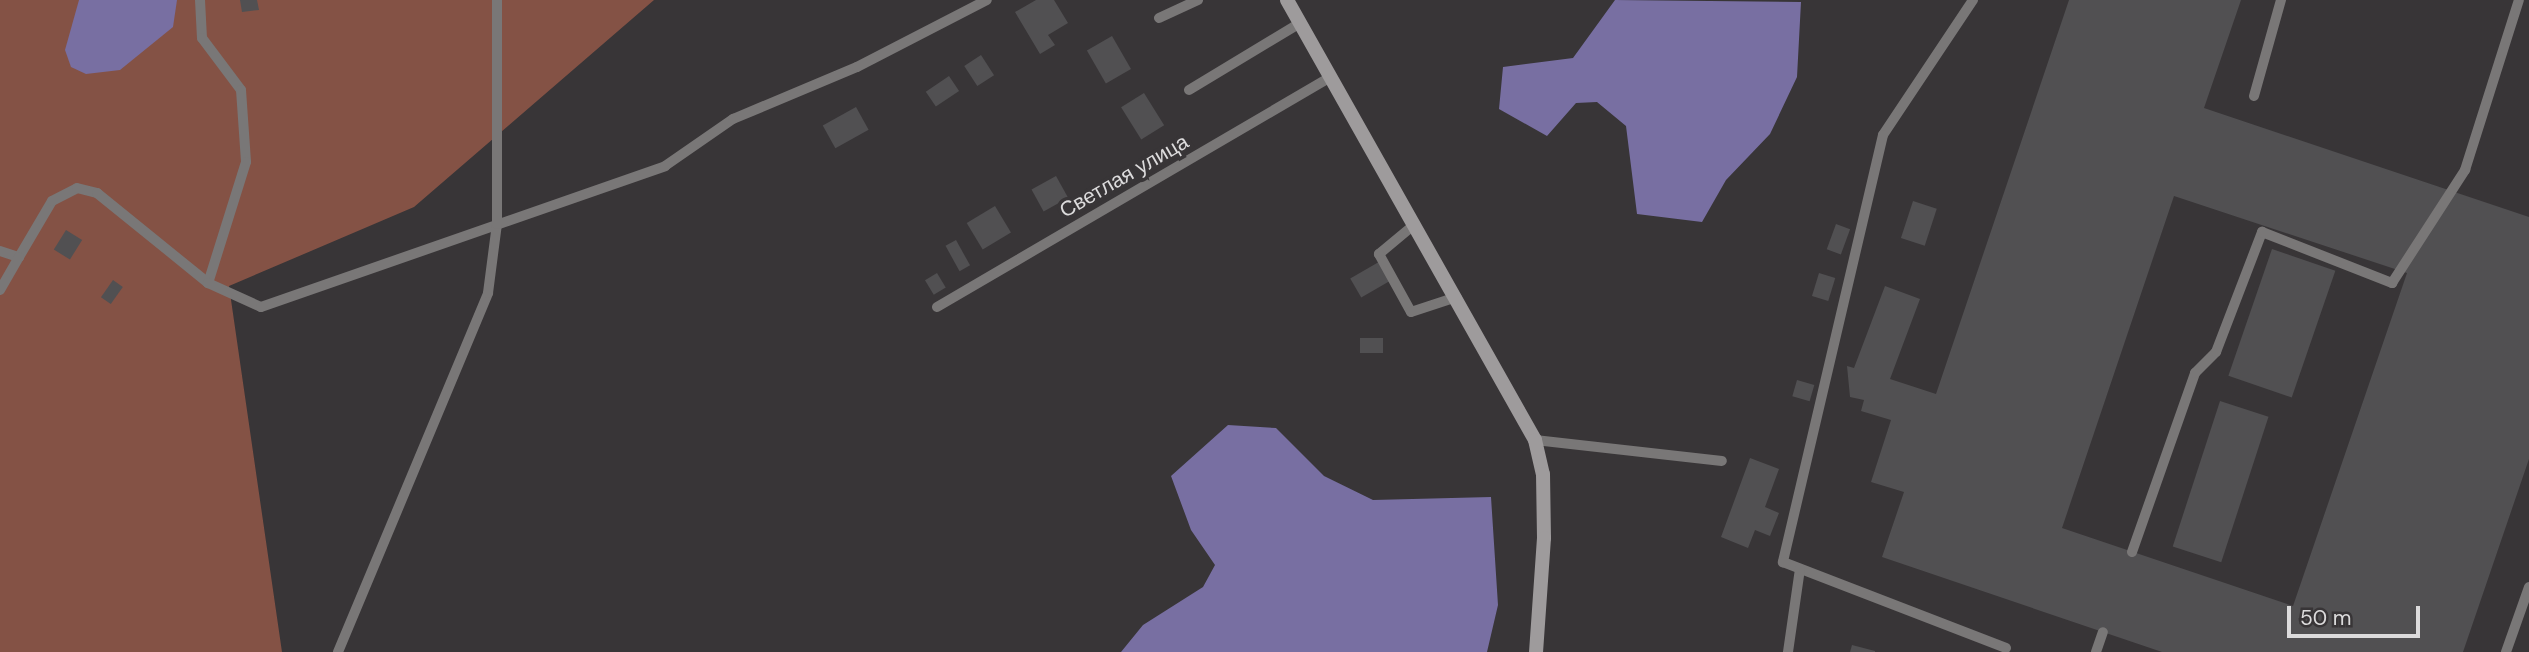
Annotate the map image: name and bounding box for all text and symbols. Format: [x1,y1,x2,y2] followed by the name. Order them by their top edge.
[1055,129,1193,223] street label: Светлая улица
[2291,592,2424,636] scale bar
[2300,604,2351,632] text: 50 m

